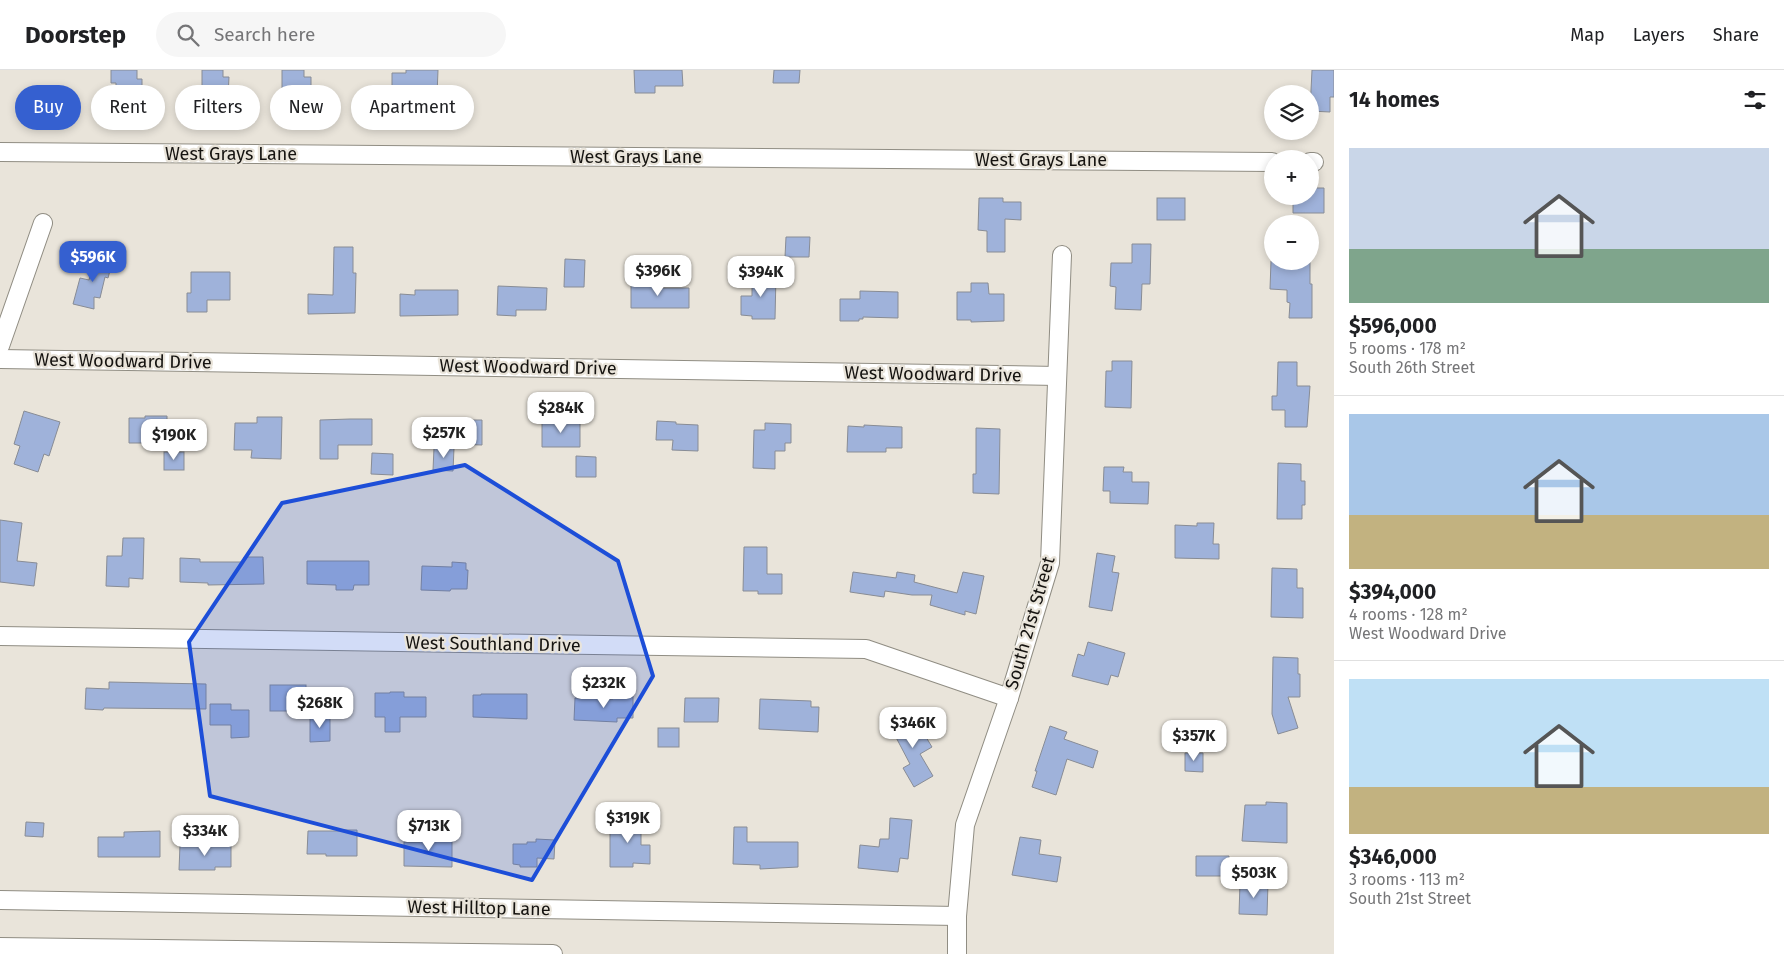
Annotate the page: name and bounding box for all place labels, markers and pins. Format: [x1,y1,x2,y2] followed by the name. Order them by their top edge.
[58,240,128,283] pin: $596K
[623,254,693,297] pin: $396K
[726,256,796,298] pin: $394K
[526,392,596,434] pin: $284K
[409,416,479,459] pin: $257K
[139,418,209,461] pin: $190K
[569,666,639,709] pin: $232K
[285,686,355,729] pin: $268K
[878,706,948,749] pin: $346K
[1159,720,1229,762] pin: $357K
[593,802,663,844] pin: $319K
[394,810,464,852] pin: $713K
[170,814,240,857] pin: $334K
[1219,856,1289,899] pin: $503K

